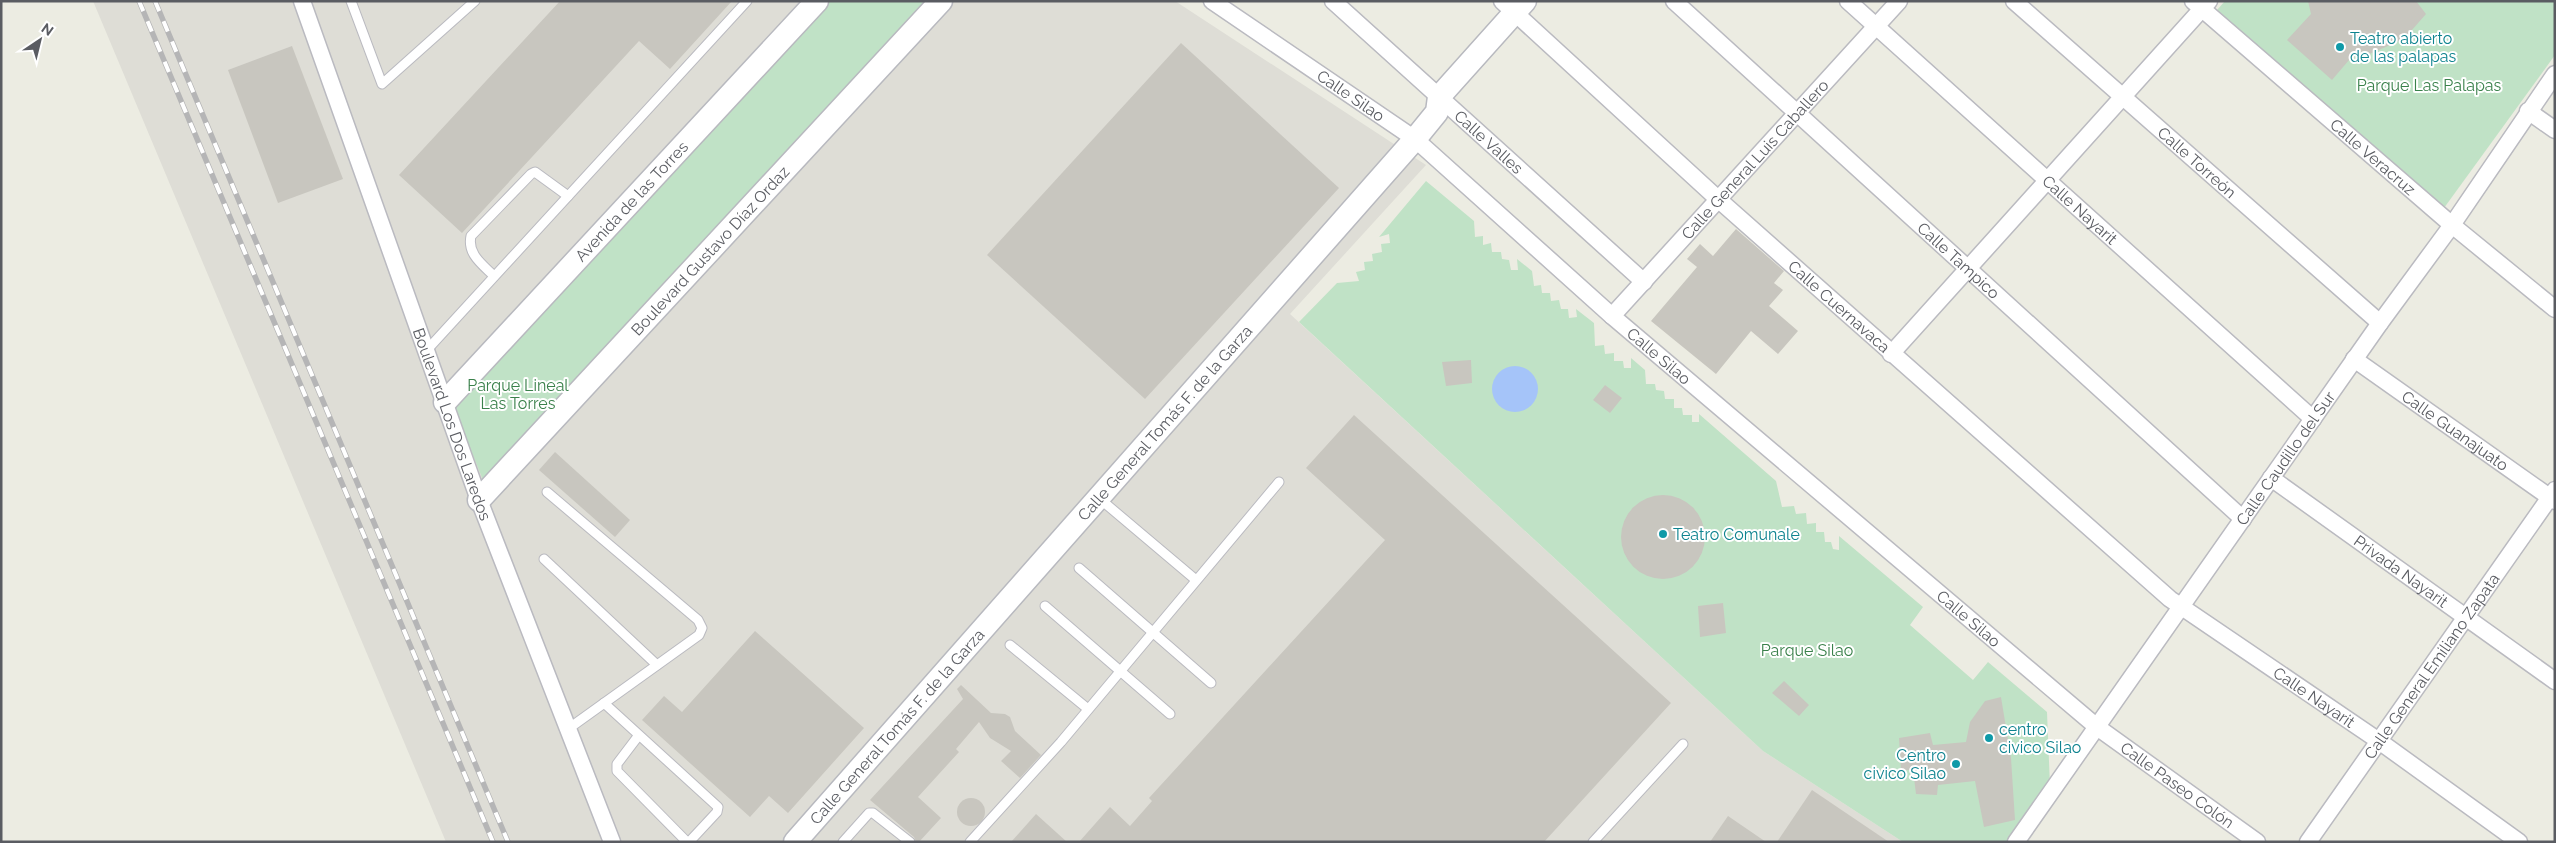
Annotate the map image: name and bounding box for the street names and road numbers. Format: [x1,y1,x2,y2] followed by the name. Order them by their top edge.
[1313,66,1388,126] street label: Calle Silao
[1678,76,1833,243] street label: Calle General Luis Caballero
[1450,106,1527,178] street label: Calle Valles
[2326,115,2419,199] street label: Calle Veracruz
[2154,123,2240,202] street label: Calle Torreón
[571,137,692,266] street label: Avenida de las Torres
[627,162,793,339] street label: Boulevard Gustavo Díaz Ordaz
[2038,171,2122,249] street label: Calle Nayarit
[1913,218,2003,303] street label: Calle Tampico
[1784,257,1894,357] street label: Calle Cuernavaca
[1074,321,1256,525] street label: Calle General Tomás F. de la Garza
[1623,324,1695,389] street label: Calle Silao
[409,325,495,524] street label: Boulevard Los Dos Laredos
[2232,387,2339,529] street label: Calle Caudillo del Sur
[2398,387,2512,475] street label: Calle Guanajuato
[2350,531,2452,612] street label: Privada Nayarit
[2360,570,2504,763] street label: Calle General Emiliano Zapata
[1933,586,2004,651] street label: Calle Silao
[806,625,988,828] street label: Calle General Tomás F. de la Garza
[2270,663,2359,732] street label: Calle Nayarit
[2117,738,2237,832] street label: Calle Paseo Colón

